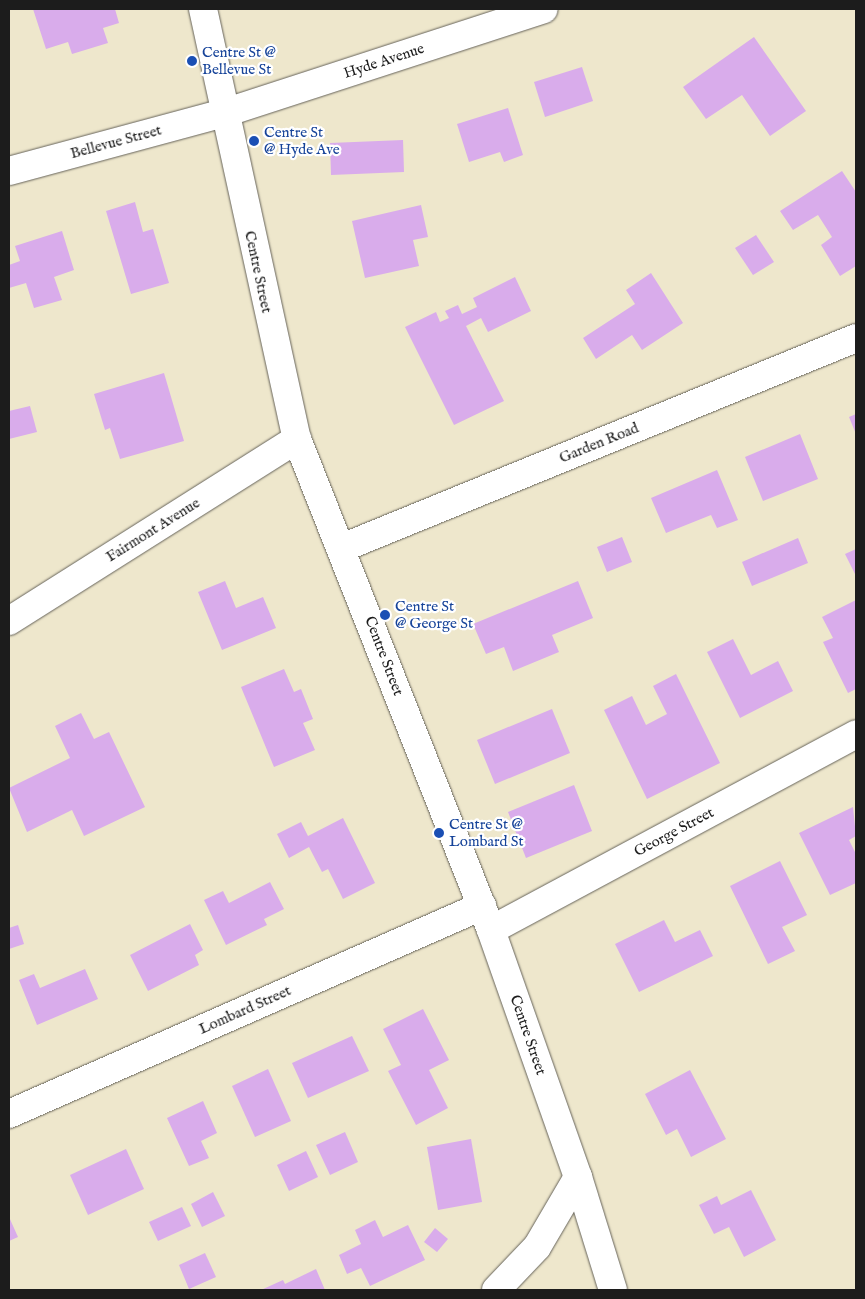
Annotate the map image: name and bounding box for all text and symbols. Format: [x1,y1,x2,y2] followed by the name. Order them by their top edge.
[341,40,427,82] street label: Hyde Avenue
[202,43,276,78] place label: Centre St @ Bellevue St
[186,55,198,67] marker: Centre St @ Bellevue St
[68,121,164,163] street label: Bellevue Street
[264,123,340,158] place label: Centre St @ Hyde Ave
[248,135,260,147] marker: Centre St @ Hyde Ave
[241,229,275,315] street label: Centre Street
[557,419,641,467] street label: Garden Road
[103,494,203,566] street label: Fairmont Avenue
[395,597,473,632] place label: Centre St @ George St
[379,609,391,621] marker: Centre St @ George St
[361,614,407,698] street label: Centre Street
[631,803,717,861] street label: George Street
[449,815,524,850] place label: Centre St @ Lombard St
[433,827,445,839] marker: Centre St @ Lombard St
[196,982,294,1038] street label: Lombard Street
[506,993,550,1077] street label: Centre Street

